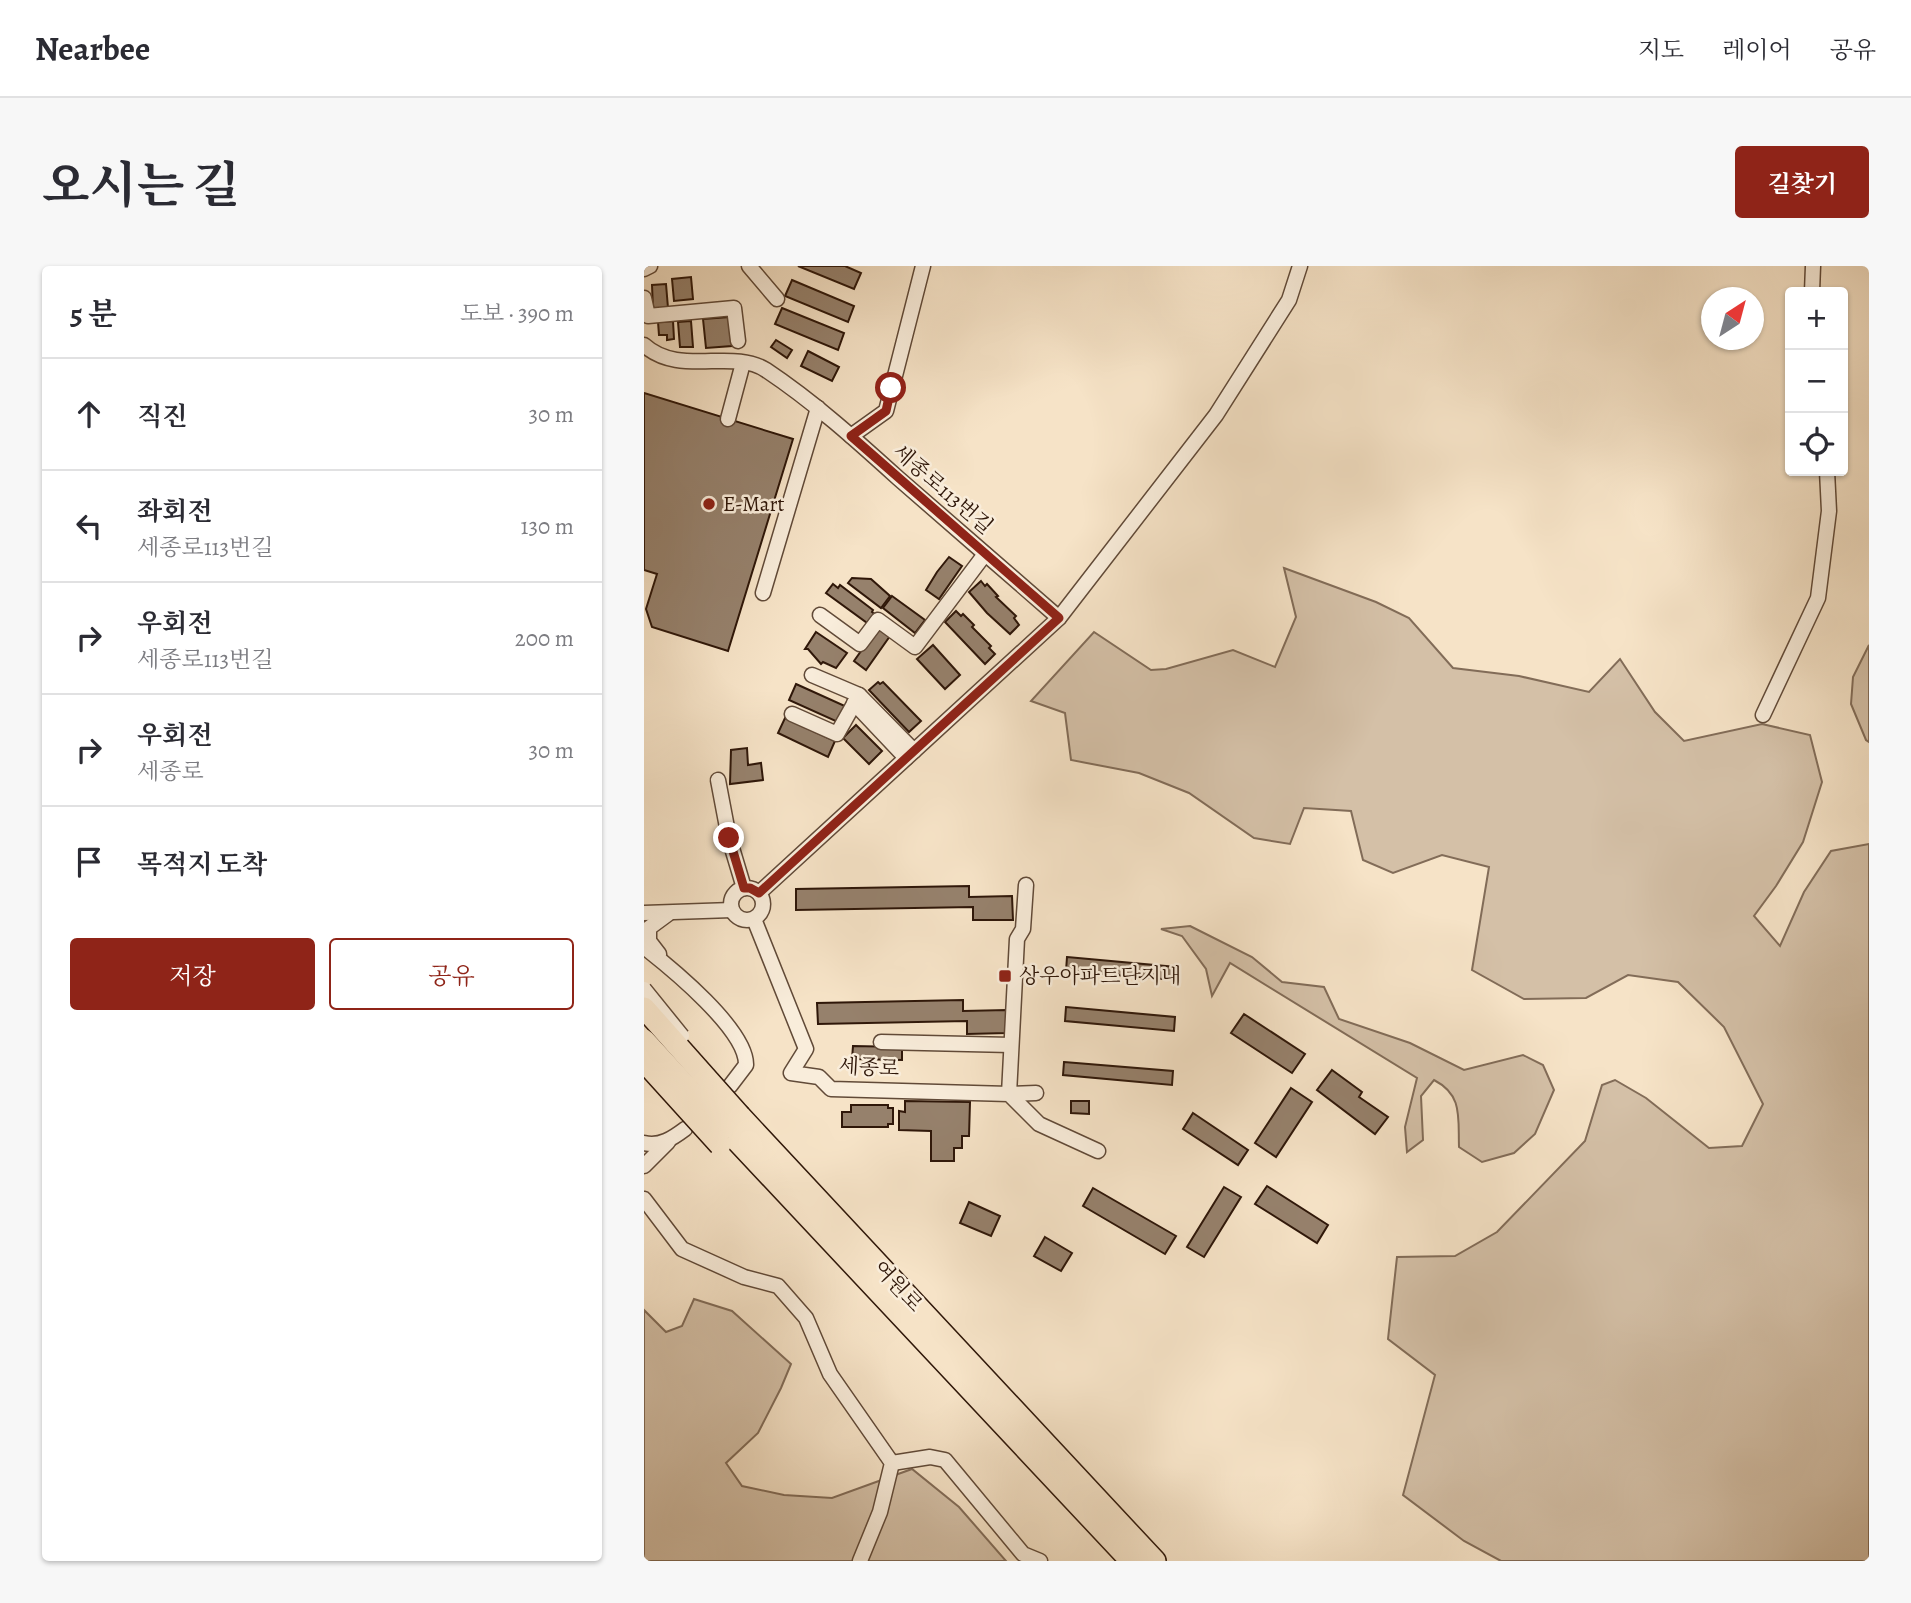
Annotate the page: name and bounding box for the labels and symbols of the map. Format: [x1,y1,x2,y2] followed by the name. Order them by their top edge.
[1701,287,1764,350] north arrow
[875,372,906,403] route start
[887,438,999,540] street label: 세종로113번길
[723,490,785,518] place label: E-Mart
[701,496,717,512] marker: E-Mart
[713,822,744,853] route end
[1019,962,1181,990] place label: 상우아파트단지내
[997,968,1013,984] marker: 상우아파트단지내
[838,1051,900,1083] street label: 세종로
[867,1254,929,1318] street label: 여원로

